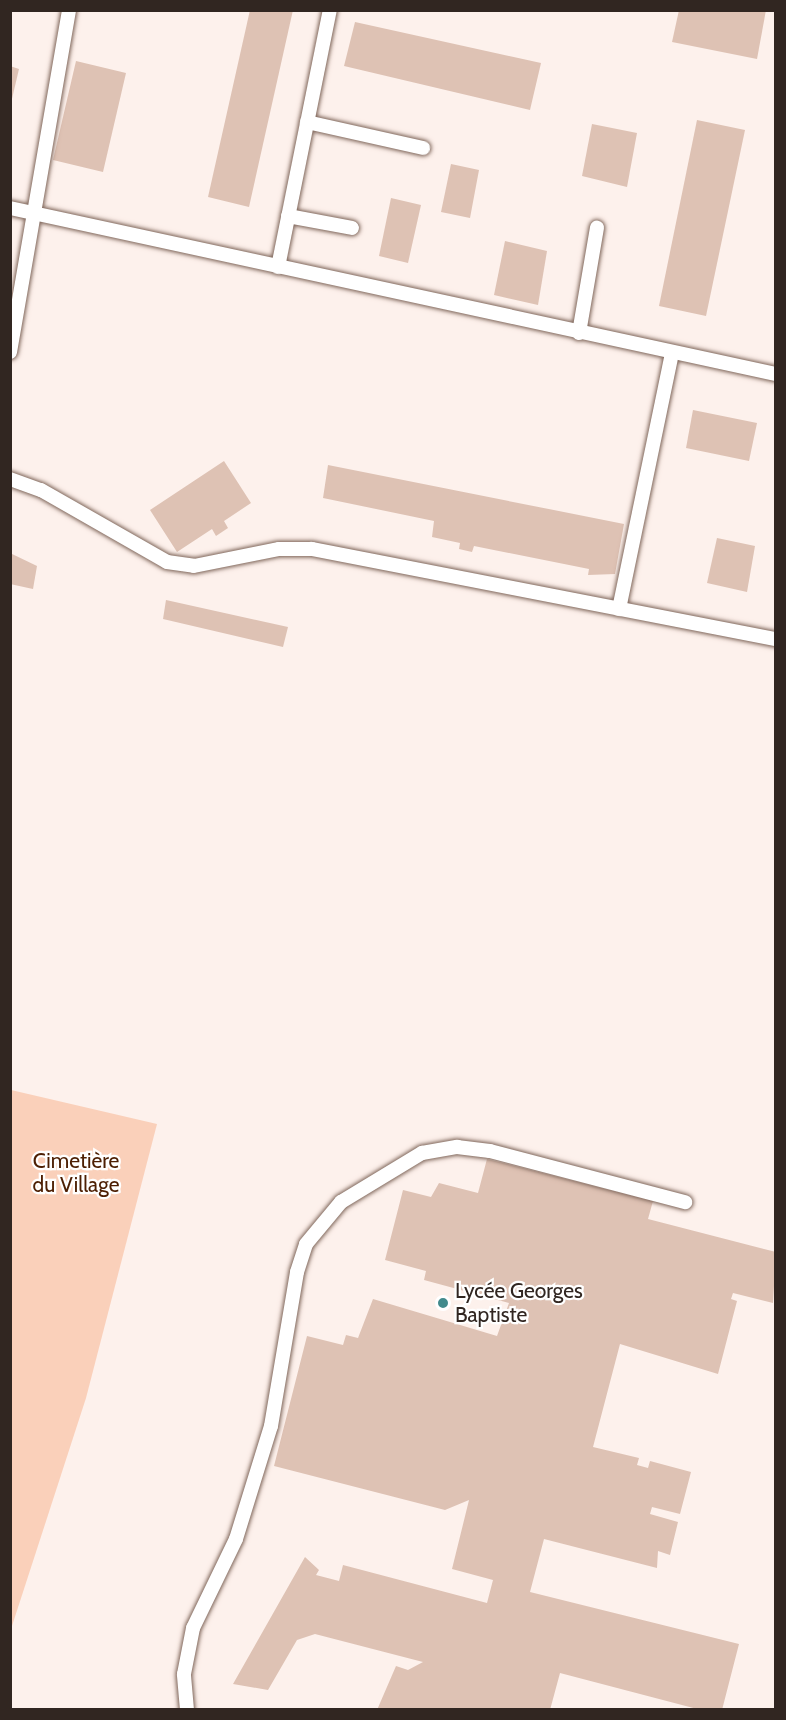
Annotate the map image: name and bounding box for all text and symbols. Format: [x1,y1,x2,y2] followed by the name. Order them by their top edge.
[33,1148,119,1198] park label: Cimetière du Village
[455,1278,583,1328] place label: Lycée Georges Baptiste
[436,1296,450,1310] marker: Lycée Georges Baptiste

